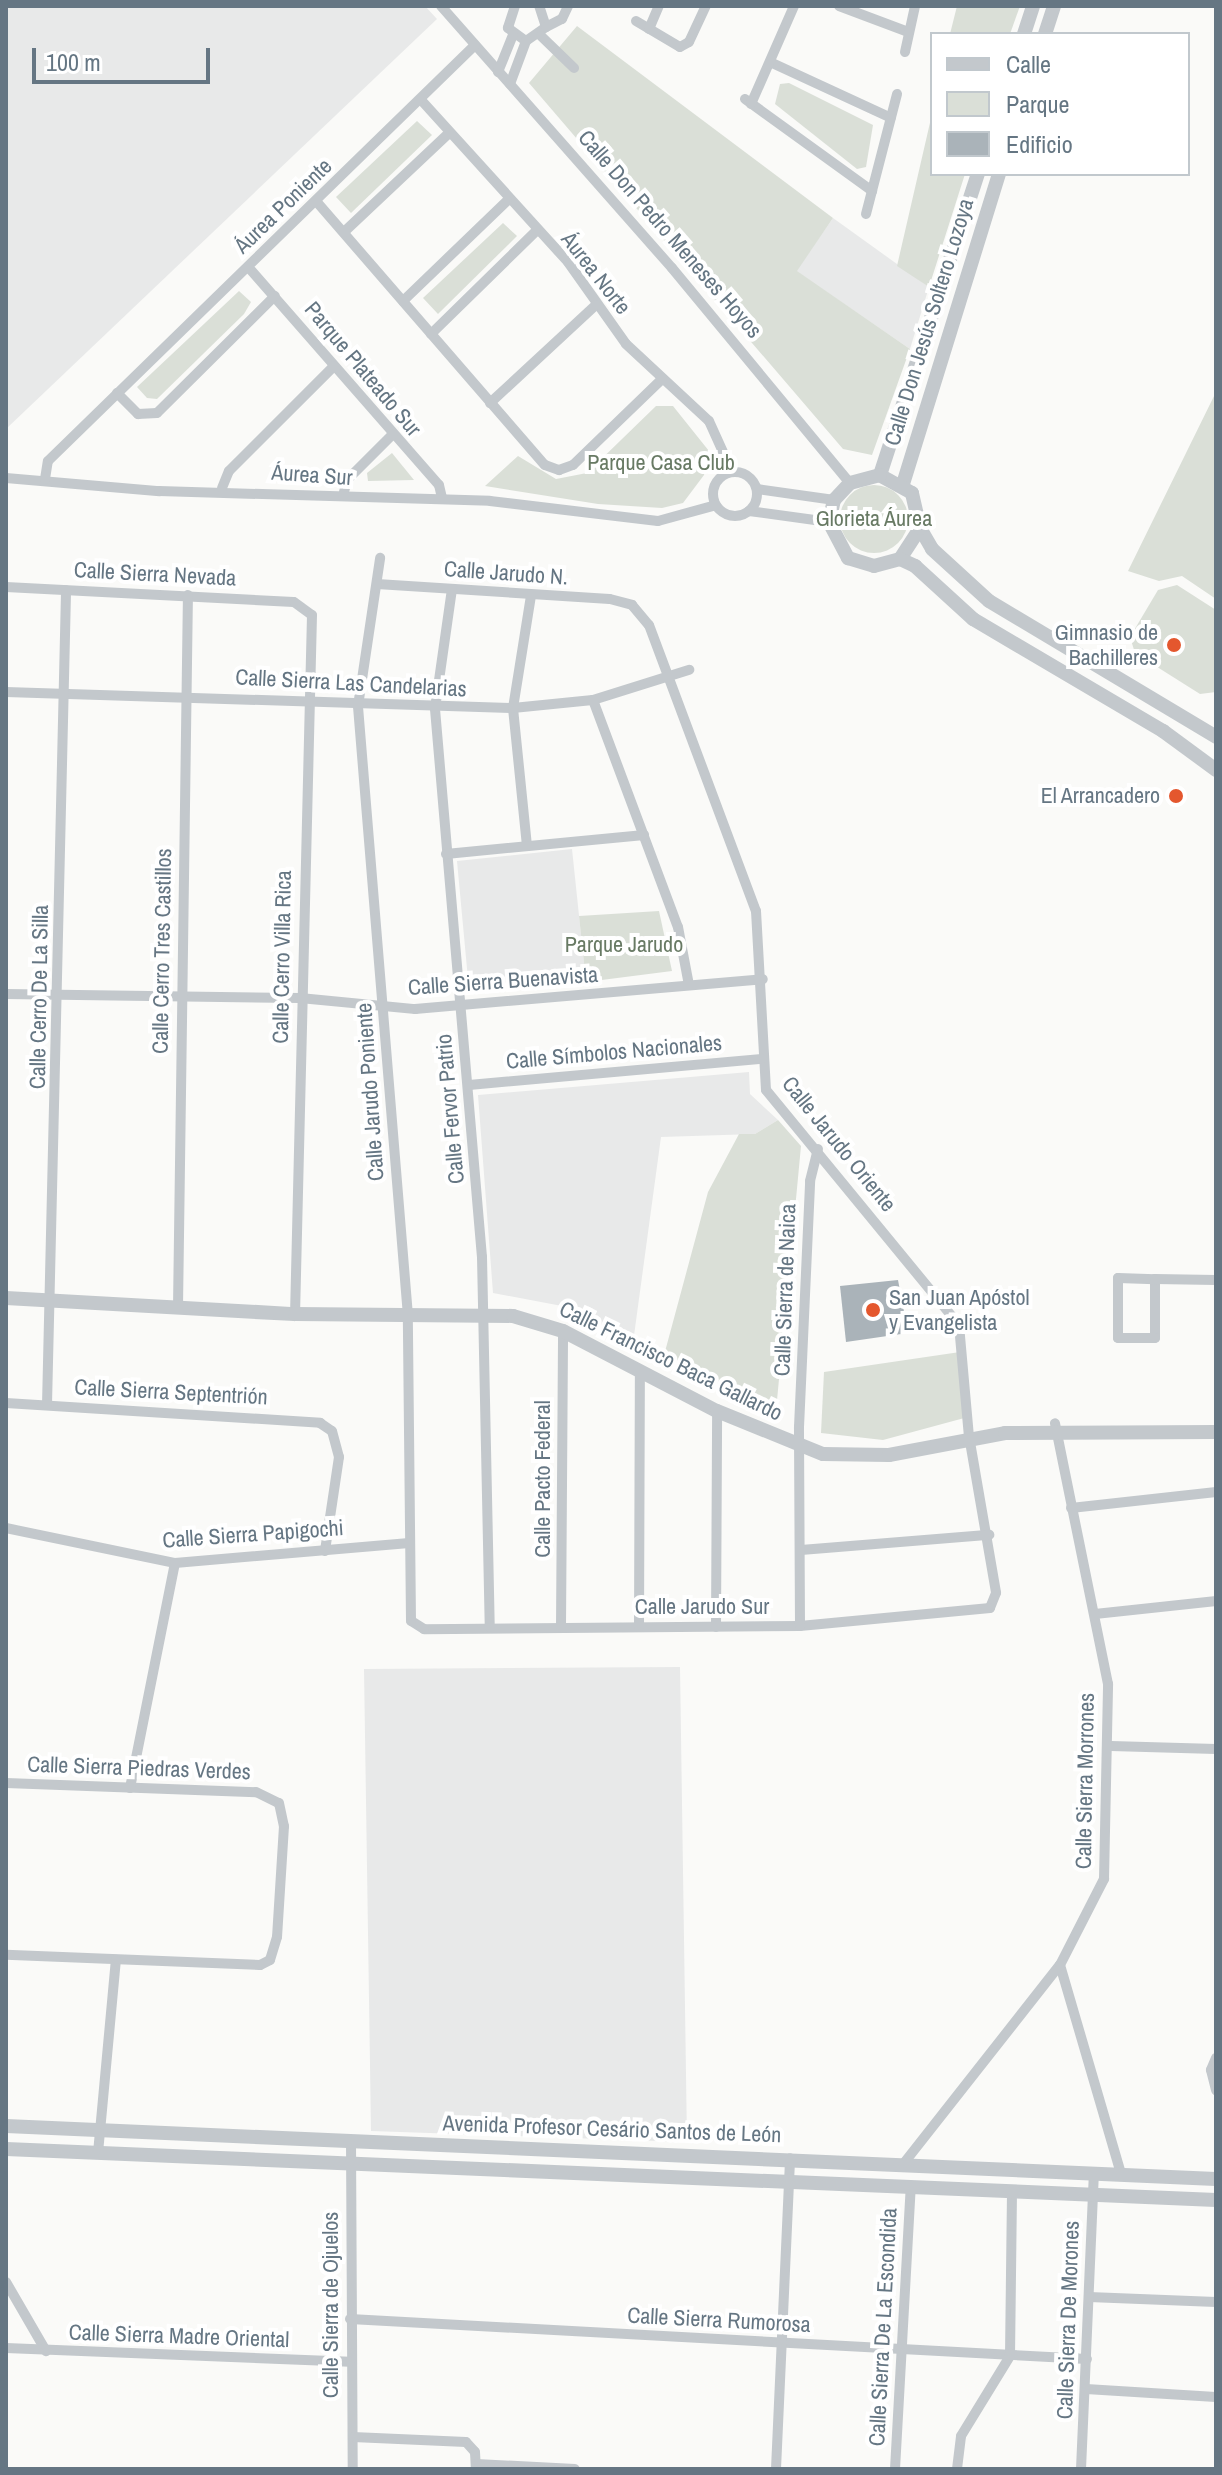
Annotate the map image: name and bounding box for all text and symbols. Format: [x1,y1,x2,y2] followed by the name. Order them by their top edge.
[36,32,214,82] scale bar
[930,32,1190,176] legend
[46,46,101,78] text: 100 m
[1006,48,1051,80] text: Calle
[1006,88,1069,120] text: Parque
[573,125,767,343] street label: Calle Don Pedro Meneses Hoyos
[1006,128,1073,160] text: Edificio
[229,153,337,259] street label: Áurea Poniente
[879,195,979,449] street label: Calle Don Jesús Soltero Lozoya
[556,227,636,319] street label: Áurea Norte
[299,296,427,442] street label: Parque Plateado Sur
[587,450,735,476] park label: Parque Casa Club
[271,459,353,491] street label: Áurea Sur
[815,506,933,532] park label: Glorieta Áurea
[443,555,569,591] street label: Calle Jarudo N.
[73,557,237,591] street label: Calle Sierra Nevada
[1055,619,1158,670] place label: Gimnasio de Bachilleres
[1165,636,1183,654] marker: Gimnasio de Bachilleres
[235,664,467,702] street label: Calle Sierra Las Candelarias
[1040,783,1160,809] place label: El Arrancadero
[1167,787,1185,805] marker: El Arrancadero
[147,848,177,1054] street label: Calle Cerro Tres Castillos
[267,870,297,1044] street label: Calle Cerro Villa Rica
[24,905,54,1089] street label: Calle Cerro De La Silla
[565,932,683,958] park label: Parque Jarudo
[407,961,599,1001] street label: Calle Sierra Buenavista
[351,1002,389,1182] street label: Calle Jarudo Poniente
[505,1029,723,1075] street label: Calle Símbolos Nacionales
[430,1033,470,1185] street label: Calle Fervor Patrio
[776,1071,902,1217] street label: Calle Jarudo Oriente
[769,1203,801,1377] street label: Calle Sierra de Naica
[889,1284,1030,1336] place label: San Juan Apóstol y Evangelista
[555,1296,787,1426] street label: Calle Francisco Baca Gallardo
[864,1301,882,1319] marker: San Juan Apóstol y Evangelista
[74,1374,268,1410] street label: Calle Sierra Septentrión
[530,1400,556,1558] street label: Calle Pacto Federal
[162,1515,344,1553] street label: Calle Sierra Papigochi
[635,1594,769,1620] street label: Calle Jarudo Sur
[1070,1693,1100,1869] street label: Calle Sierra Morrones
[27,1751,251,1785] street label: Calle Sierra Piedras Verdes
[442,2110,782,2148] street label: Avenida Profesor Cesário Santos de León
[864,2207,902,2447] street label: Calle Sierra De La Escondida
[318,2212,344,2398] street label: Calle Sierra de Ojuelos
[1051,2220,1085,2420] street label: Calle Sierra De Morones
[627,2302,811,2338] street label: Calle Sierra Rumorosa
[68,2319,290,2353] street label: Calle Sierra Madre Oriental

